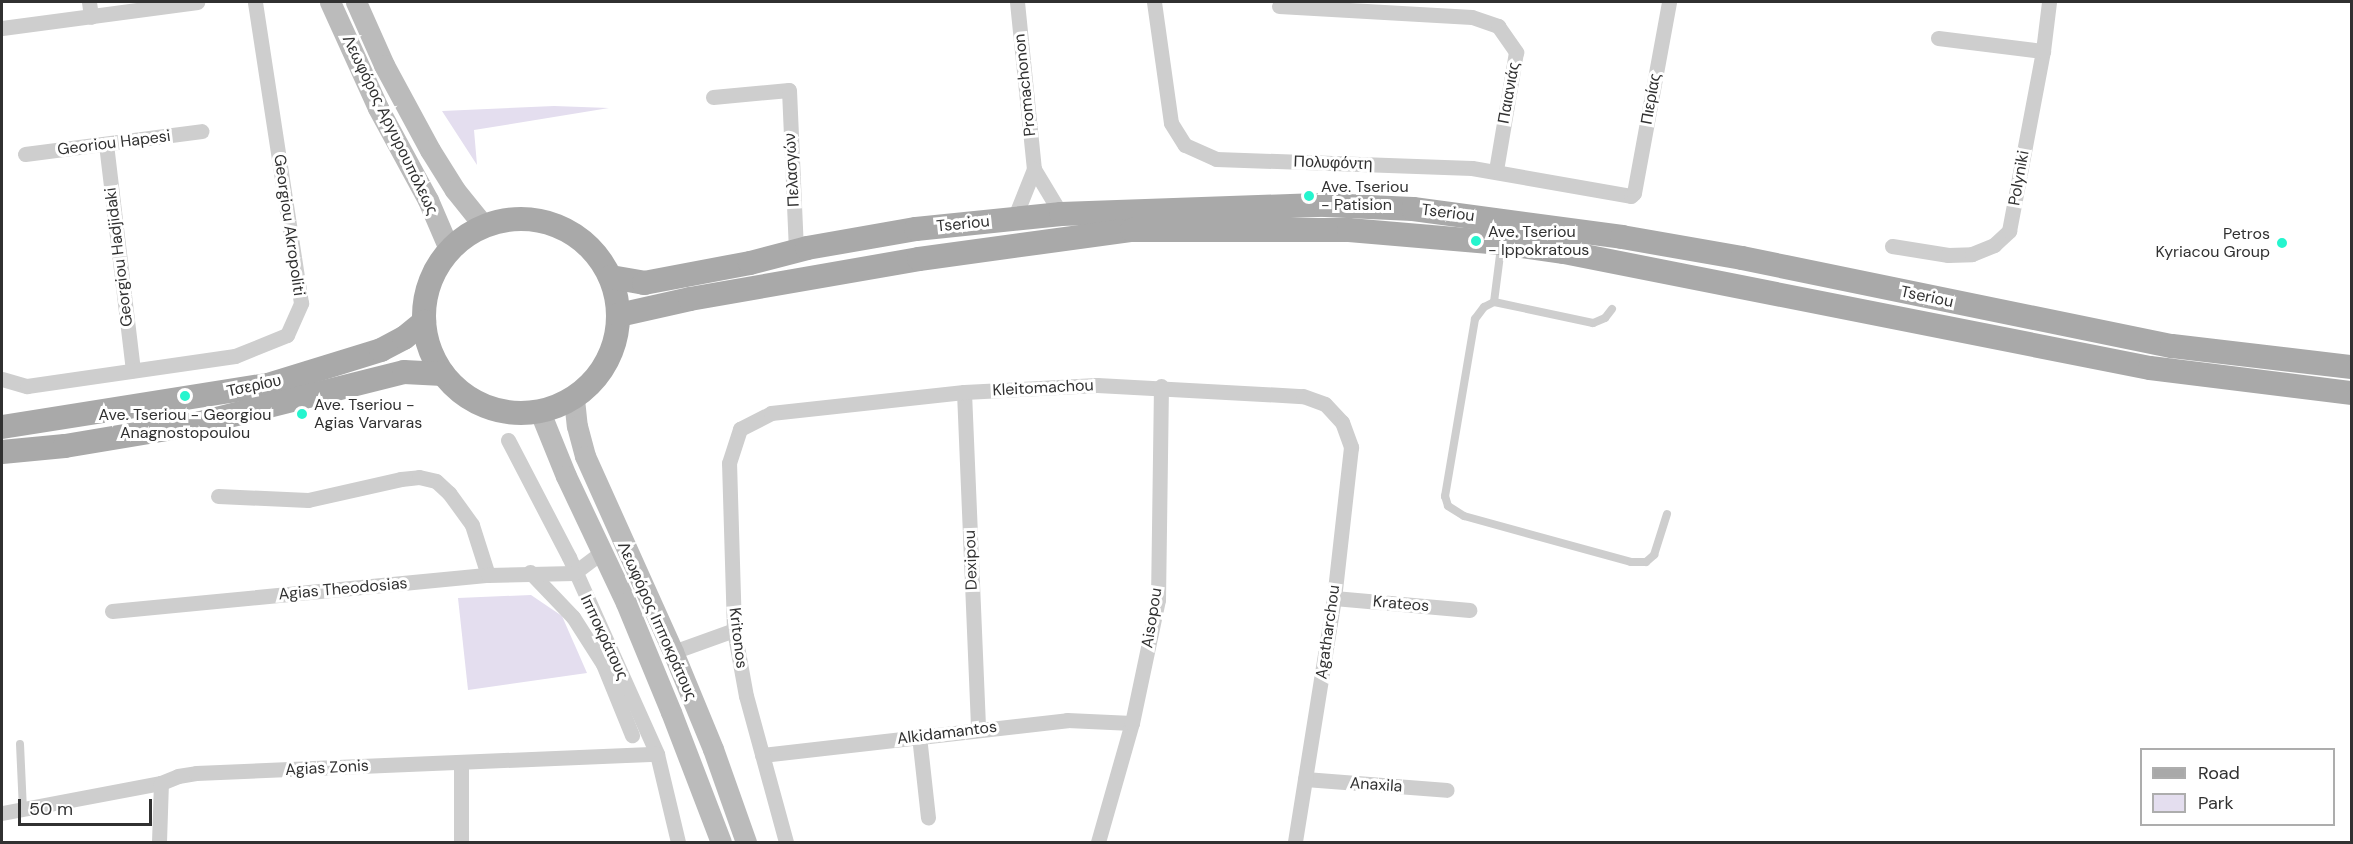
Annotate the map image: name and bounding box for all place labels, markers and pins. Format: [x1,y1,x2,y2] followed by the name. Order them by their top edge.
[1321,177,1409,215] place label: Ave. Tseriou - Patision
[1302,189,1316,203] marker: Ave. Tseriou - Patision
[1488,222,1589,260] place label: Ave. Tseriou - Ippokratous
[2156,224,2270,262] place label: Petros Kyriacou Group
[1469,234,1483,248] marker: Ave. Tseriou - Ippokratous
[2275,236,2289,250] marker: Petros Kyriacou Group
[178,389,192,403] marker: Ave. Tseriou - Georgiou Anagnostopoulou
[314,395,422,433] place label: Ave. Tseriou - Agias Varvaras
[99,405,271,443] place label: Ave. Tseriou - Georgiou Anagnostopoulou
[295,407,309,421] marker: Ave. Tseriou - Agias Varvaras

